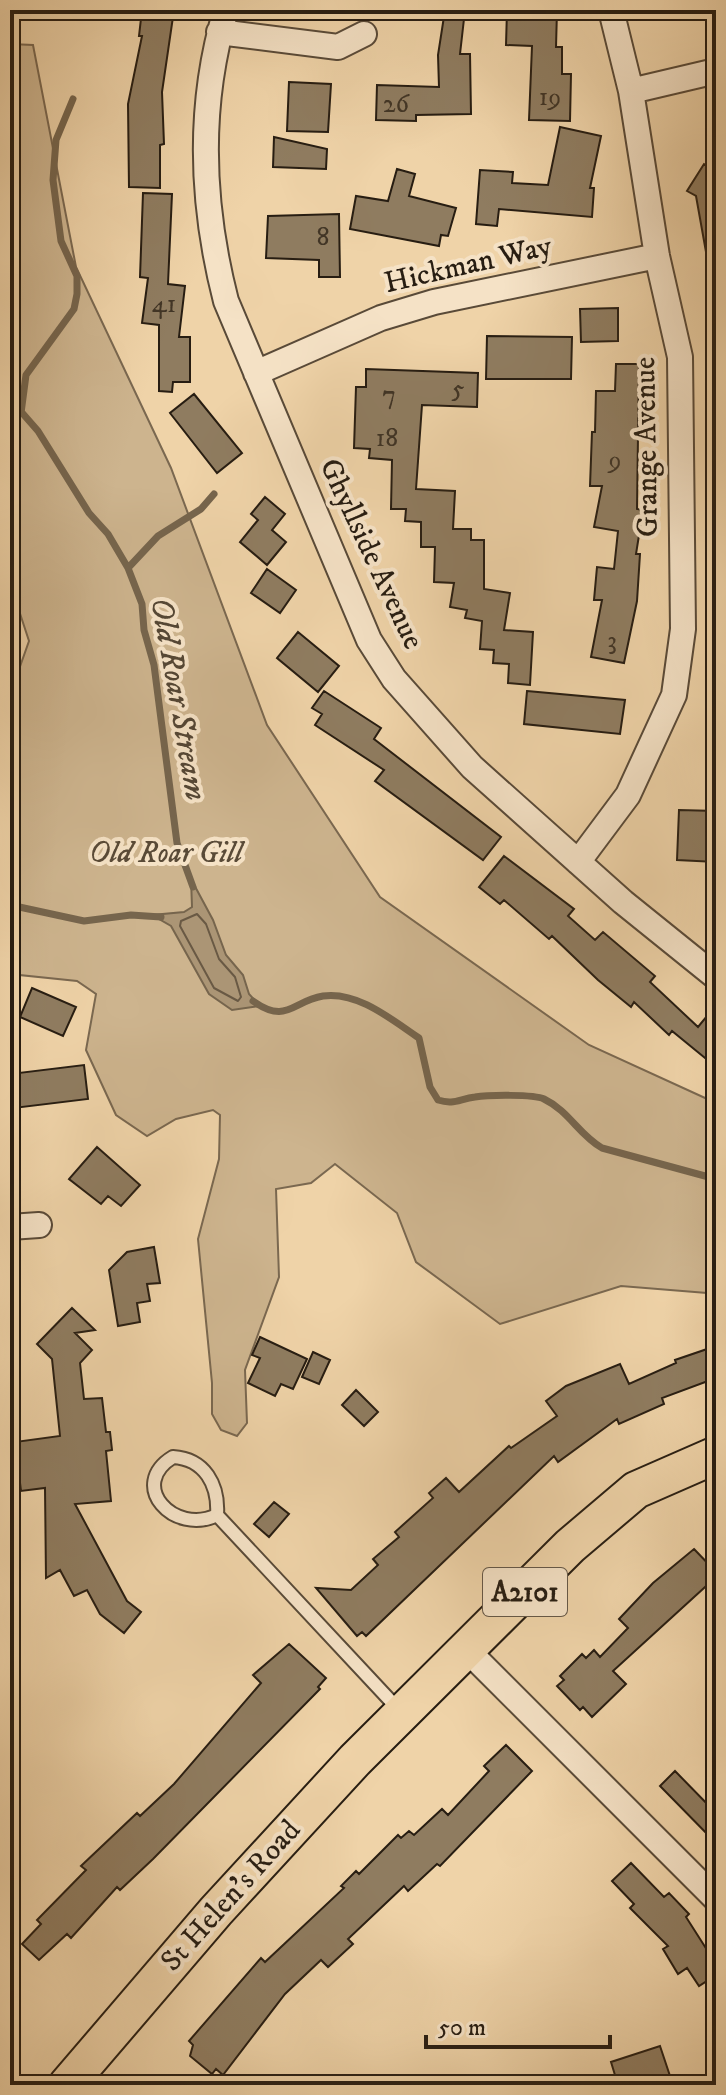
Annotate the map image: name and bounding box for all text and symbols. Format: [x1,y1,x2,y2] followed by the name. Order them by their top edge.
[539,81,561,114] house number: 19
[383,88,411,121] house number: 26
[316,221,330,254] house number: 8
[381,228,556,302] street label: Hickman Way
[152,288,176,321] house number: 41
[627,356,667,538] street label: Grange Avenue
[452,373,465,406] house number: 5
[382,379,396,412] house number: 7
[376,422,398,455] house number: 18
[607,444,621,477] house number: 9
[311,453,431,655] street label: Ghyllside Avenue
[140,594,216,804] water label: Old Roar Stream
[607,625,617,658] house number: 3
[89,835,246,872] park label: Old Roar Gill
[483,1568,567,1616] road number: A2101
[153,1812,309,1980] street label: St Helen's Road
[426,1999,610,2049] scale bar
[438,2013,486,2043] text: 50 m

